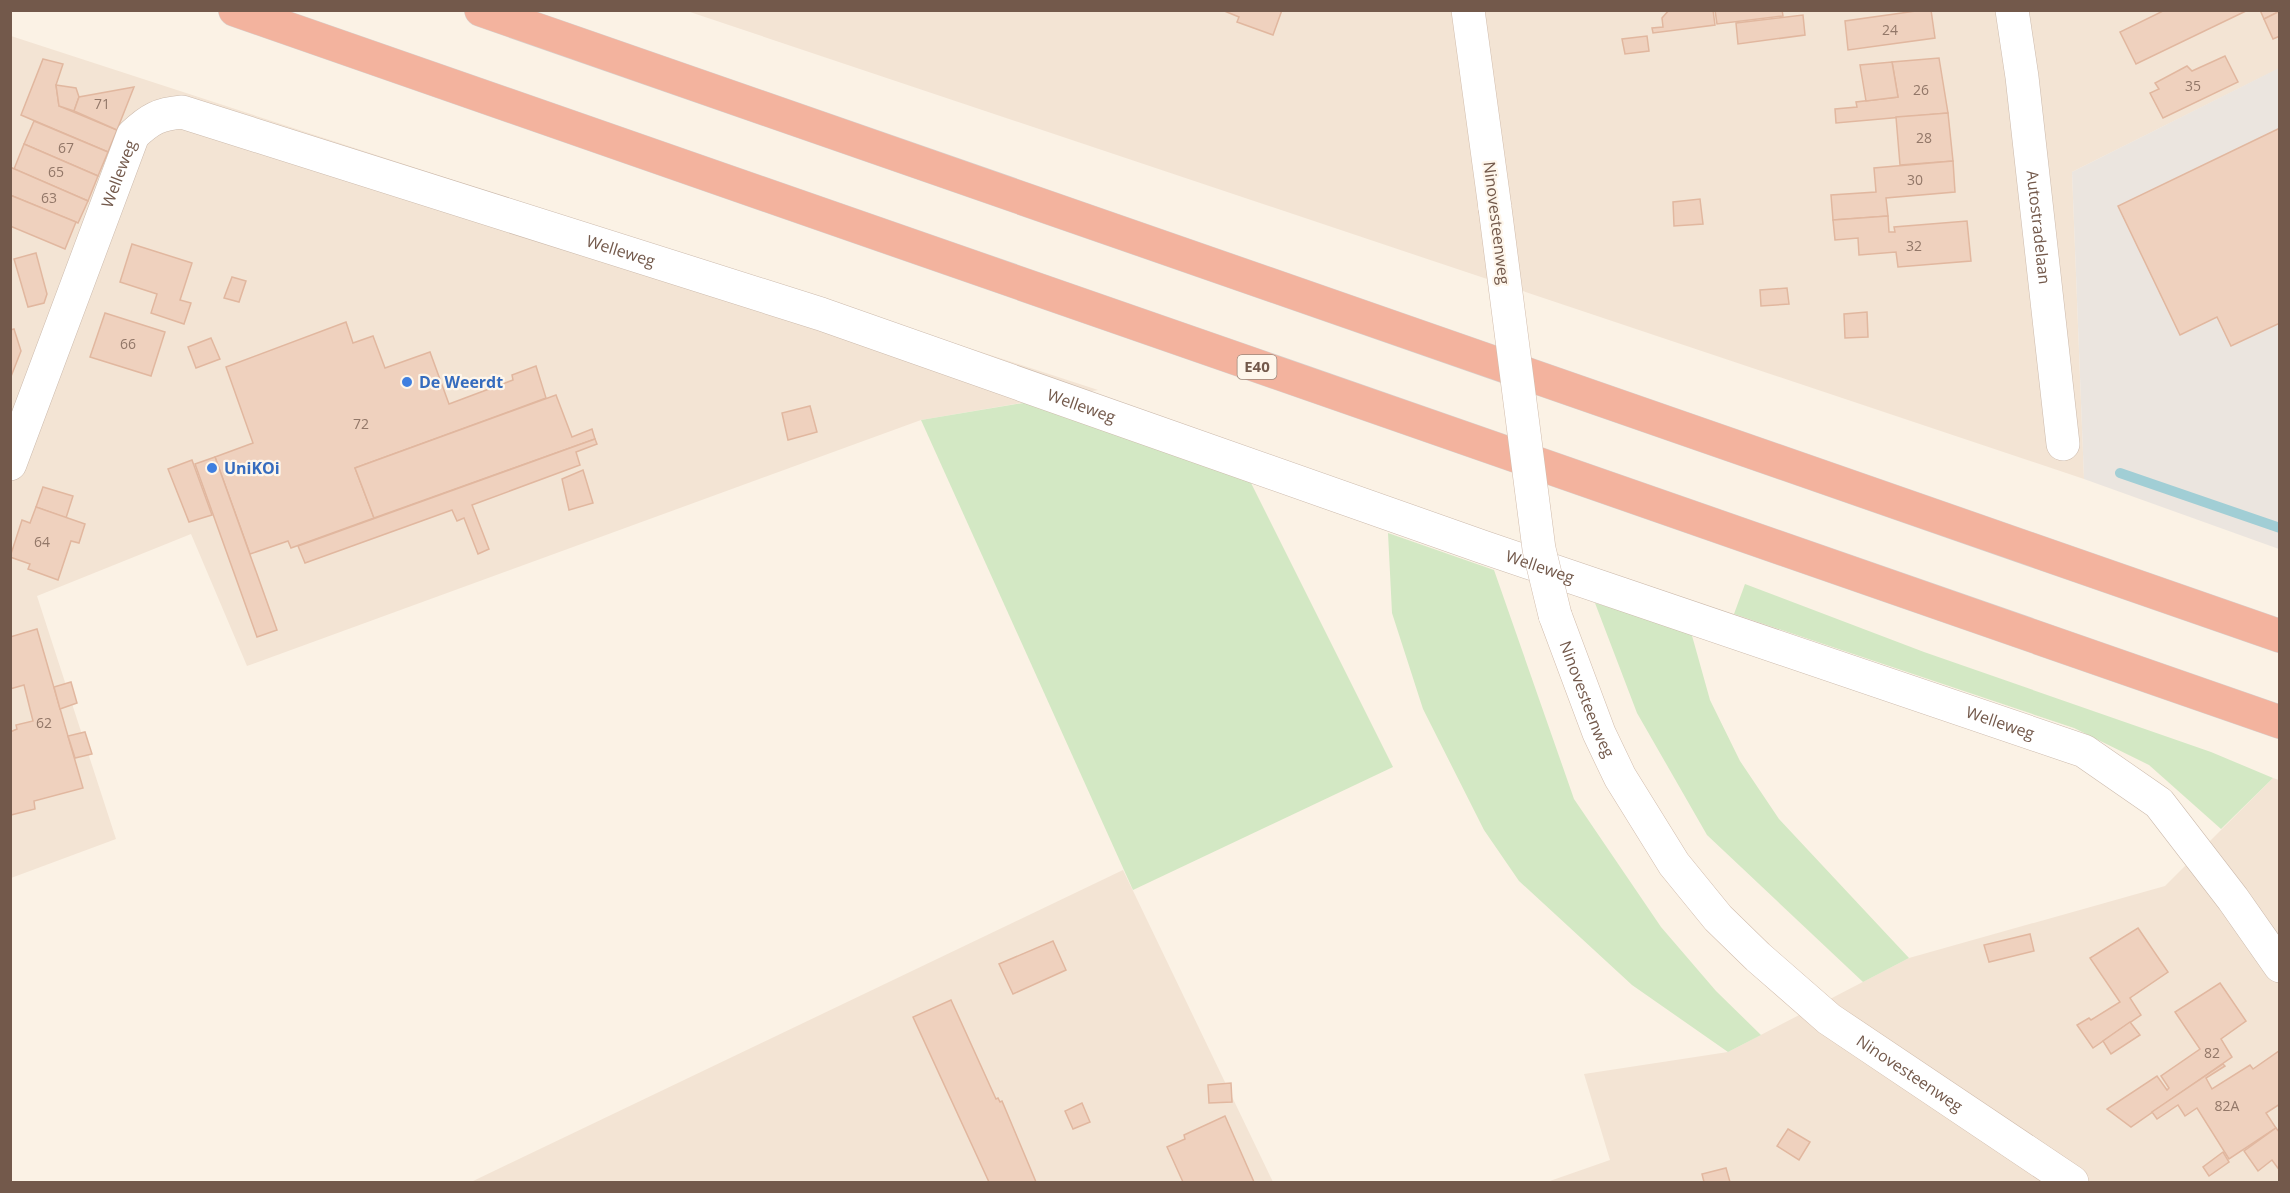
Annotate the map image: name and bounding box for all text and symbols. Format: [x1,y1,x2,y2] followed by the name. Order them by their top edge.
[1882,20,1898,39] house number: 24
[2185,76,2201,95] house number: 35
[1913,80,1929,99] house number: 26
[94,94,110,113] house number: 71
[1916,128,1932,147] house number: 28
[96,136,141,211] street label: Welleweg
[58,138,74,157] house number: 67
[1479,160,1515,286] street label: Ninovesteenweg
[48,162,64,181] house number: 65
[2022,169,2056,285] street label: Autostradelaan
[1907,170,1923,189] house number: 30
[41,188,57,207] house number: 63
[584,230,658,272] street label: Welleweg
[1906,236,1922,255] house number: 32
[120,334,136,353] house number: 66
[1238,355,1276,379] road number: E40
[419,371,503,393] place label: De Weerdt
[400,375,414,389] marker: De Weerdt
[1044,383,1119,428] street label: Welleweg
[353,414,369,433] house number: 72
[224,457,280,479] place label: UniKOi
[205,461,219,475] marker: UniKOi
[34,532,50,551] house number: 64
[1503,545,1577,588] street label: Welleweg
[1555,638,1620,761] street label: Ninovesteenweg
[1963,701,2038,744] street label: Welleweg
[36,713,52,732] house number: 62
[1852,1030,1967,1117] street label: Ninovesteenweg
[2204,1043,2220,1062] house number: 82
[2215,1096,2240,1115] house number: 82A

